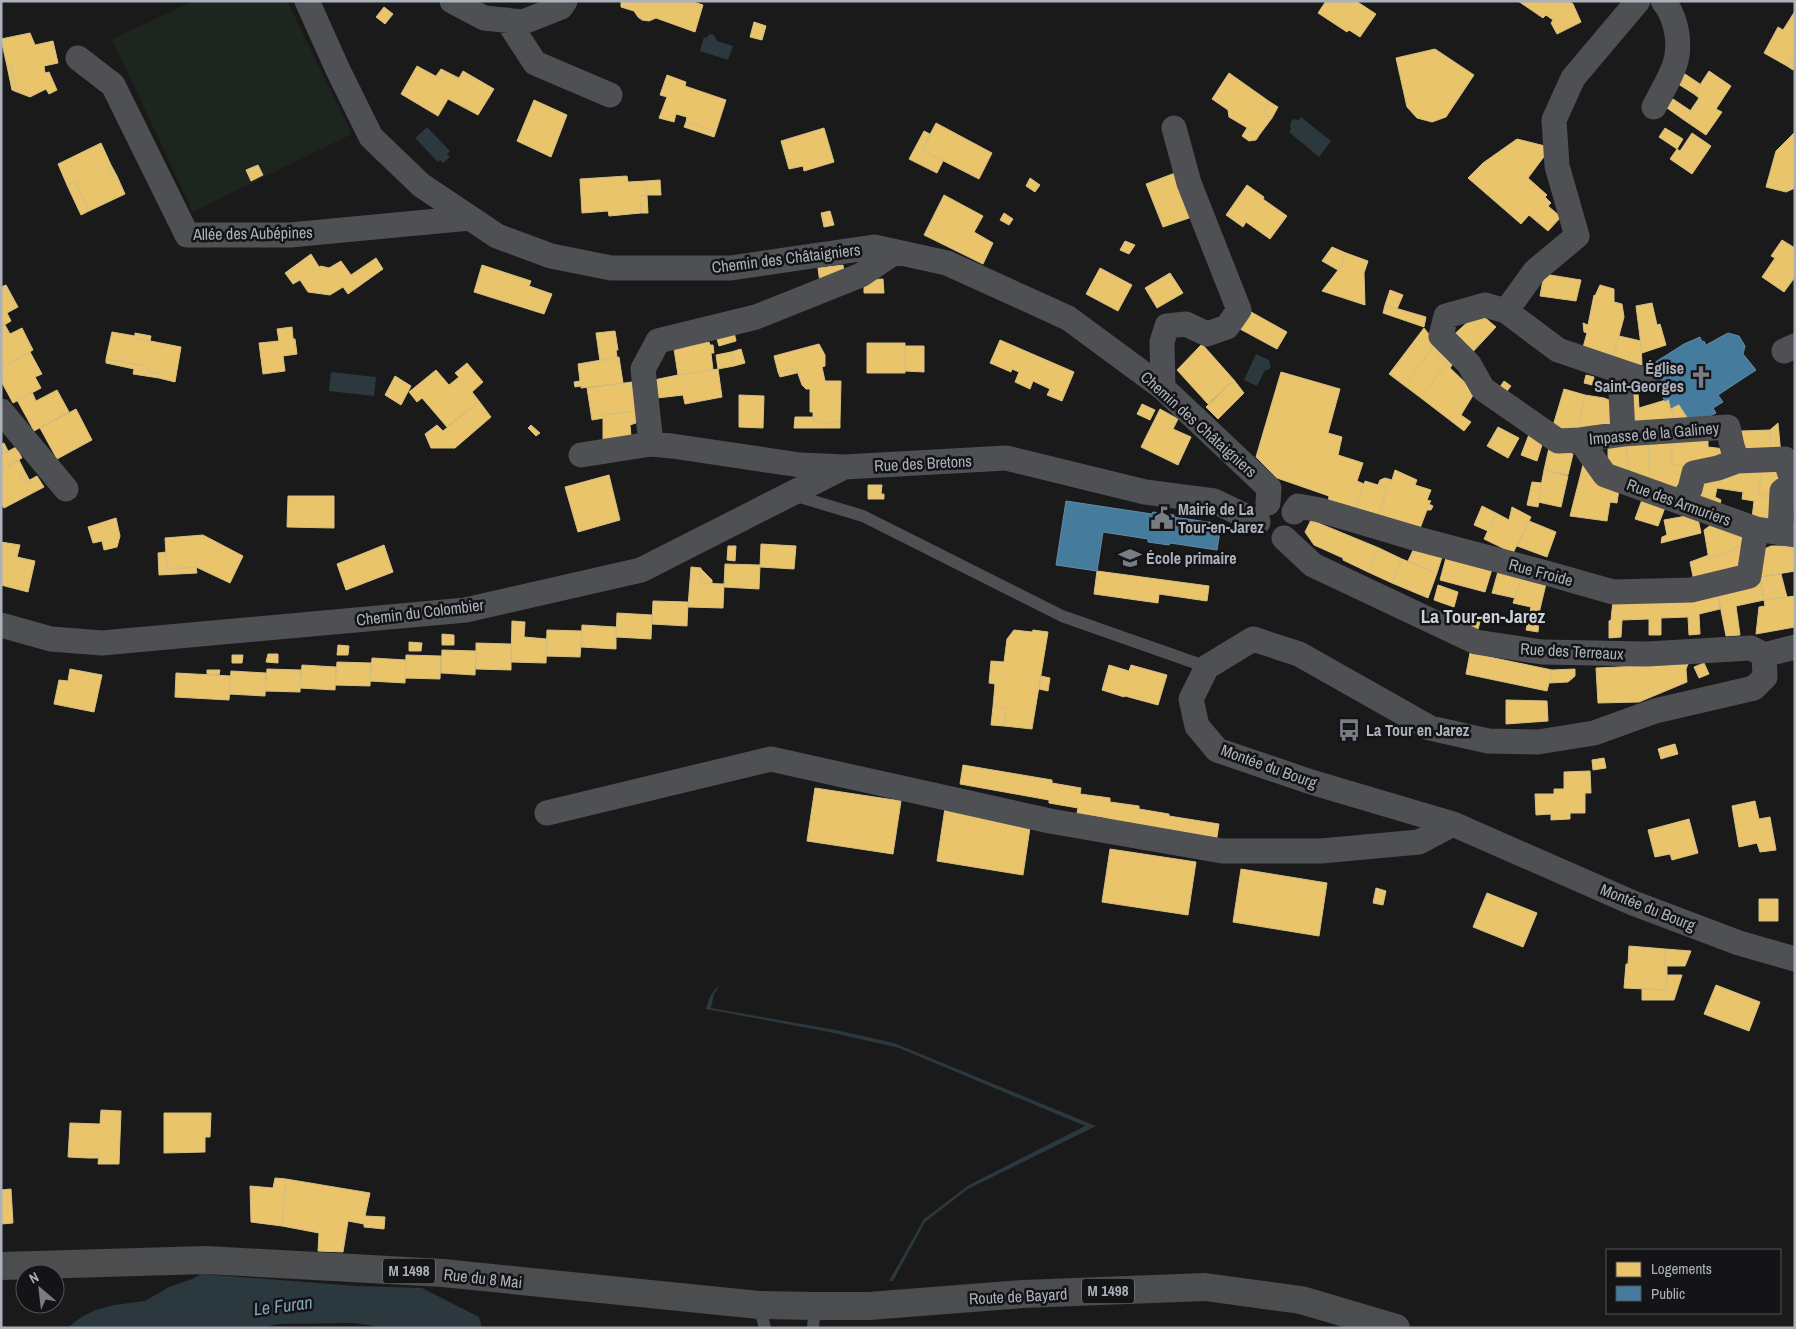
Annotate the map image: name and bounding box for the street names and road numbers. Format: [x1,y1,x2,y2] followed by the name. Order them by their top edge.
[192,221,313,245] street label: Allée des Aubépines
[710,238,862,278] street label: Chemin des Châtaigniers
[1136,366,1262,482] street label: Chemin des Châtaigniers
[1588,416,1720,450] street label: Impasse de la Galiney
[874,449,972,477] street label: Rue des Bretons
[1624,473,1734,531] street label: Rue des Armuriers
[1506,553,1576,591] street label: Rue Froide
[355,593,486,631] street label: Chemin du Colombier
[1520,637,1625,665] street label: Rue des Terreaux
[1218,738,1321,794] street label: Montée du Bourg
[1597,878,1699,936] street label: Montée du Bourg
[383,1258,435,1284] road number: M 1498
[443,1263,523,1293] street label: Rue du 8 Mai
[1082,1278,1134,1304] road number: M 1498
[968,1282,1068,1310] street label: Route de Bayard

